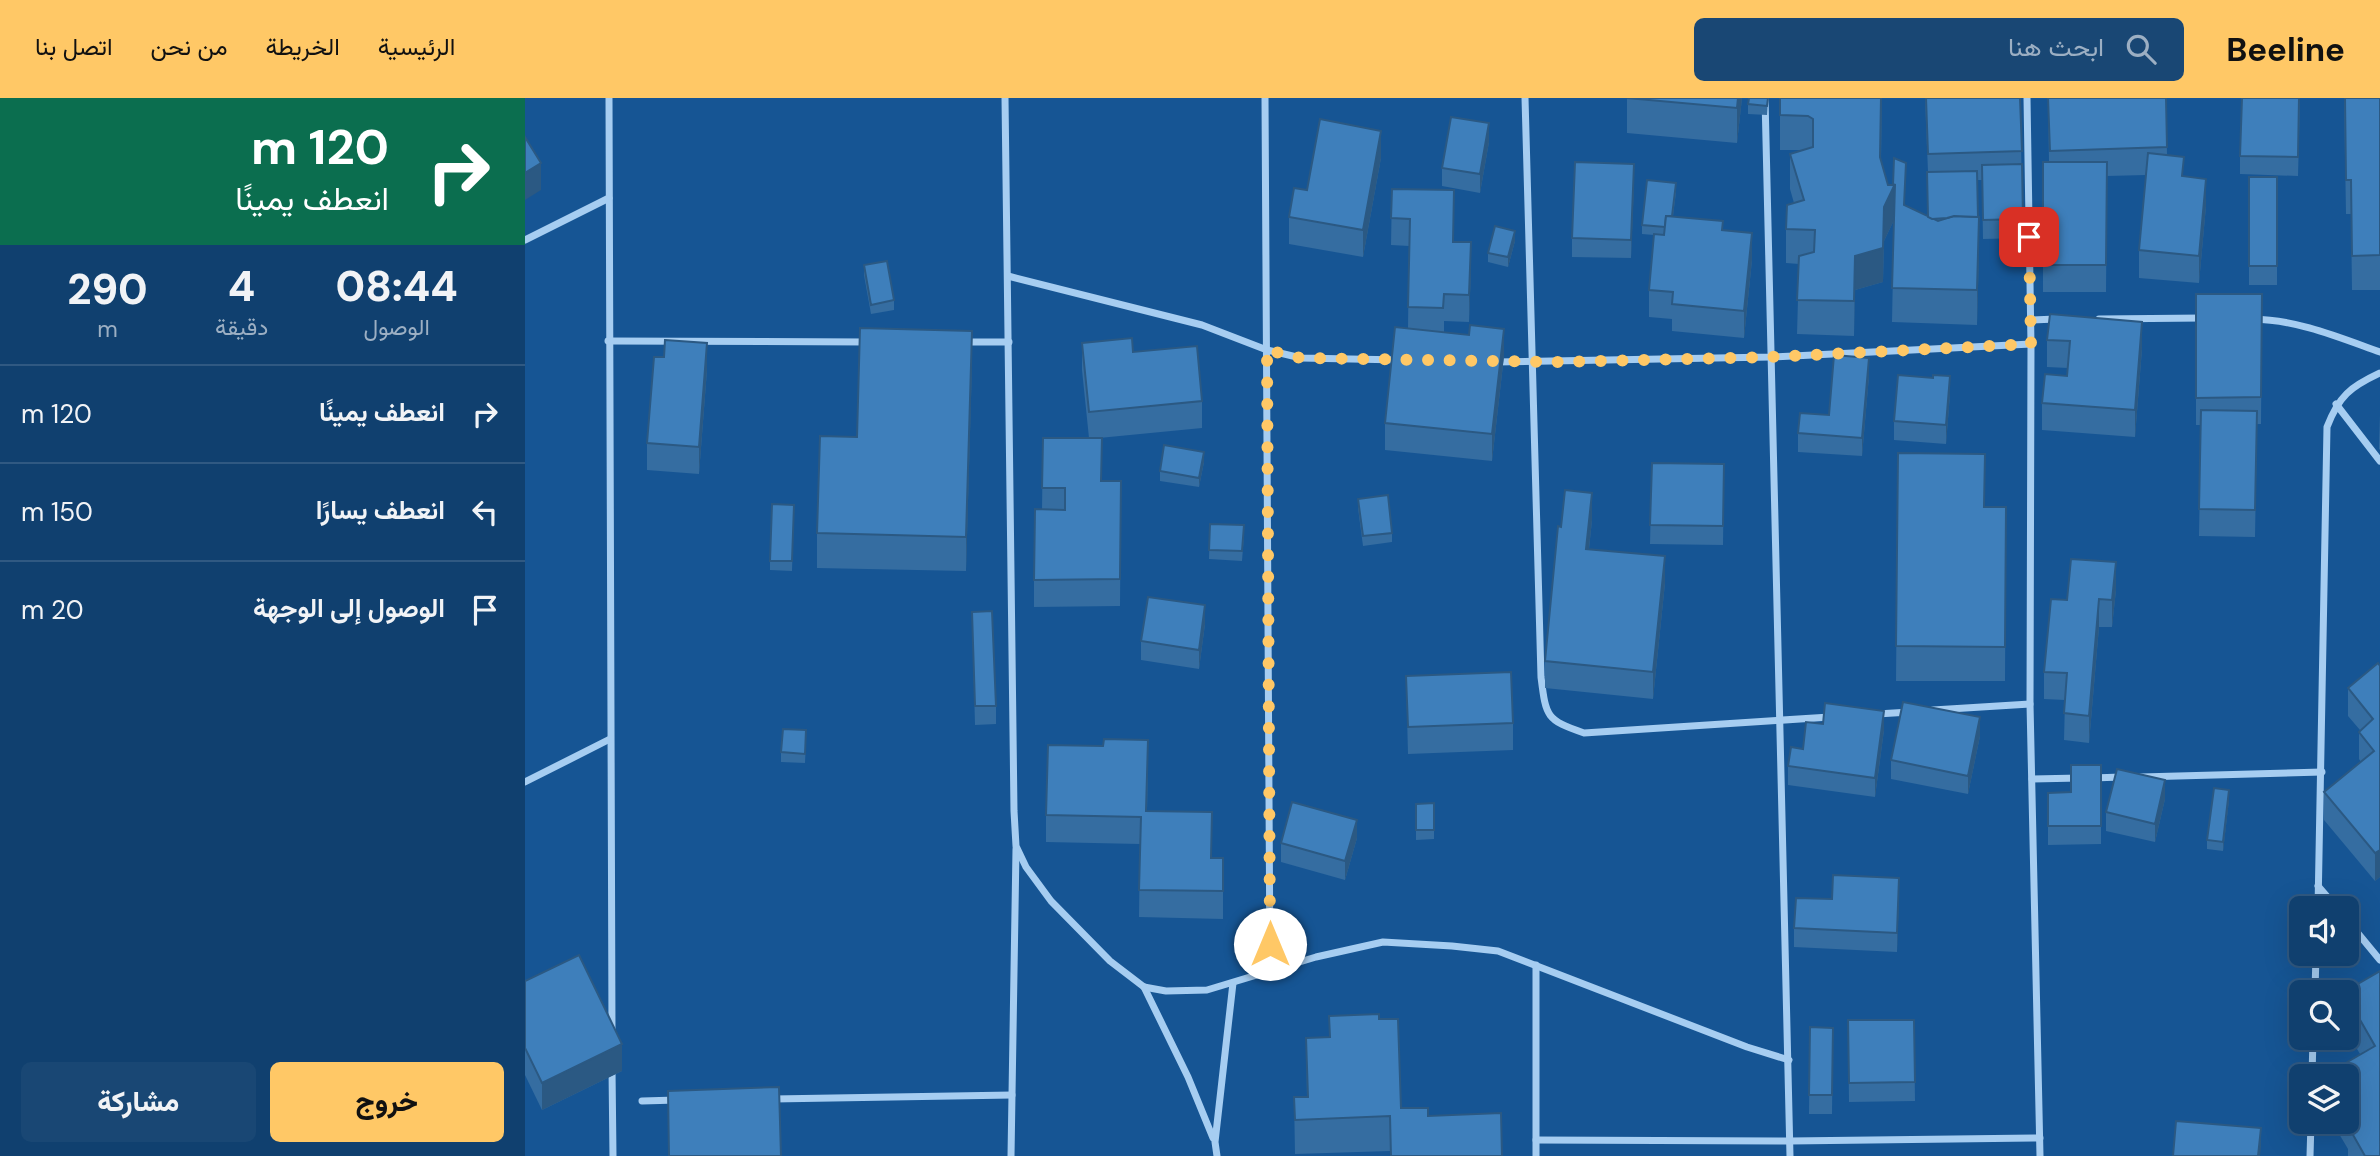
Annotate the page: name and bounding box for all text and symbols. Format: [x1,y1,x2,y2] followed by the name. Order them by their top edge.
[1694,18,2184,81] search box
[2226,28,2345,71] text: Beeline
[2008,30,2104,64] text: ابحث هنا
[2122,30,2160,68] icon: search
[35,31,112,62] text: اتصل بنا
[150,31,228,62] text: من نحن
[266,31,340,62] text: الخريطة
[378,31,455,62] text: الرئيسية
[251,115,389,179] text: 120 m
[413,126,504,217] icon: right
[235,178,389,220] text: انعطف يمينًا
[1999,207,2059,267] pin
[2010,218,2048,256] icon: arrive
[228,259,255,314] text: 4
[335,259,458,314] text: 08:44
[67,262,148,317] text: 290
[215,312,268,342] text: دقيقة
[363,312,430,342] text: الوصول
[97,314,118,344] text: m
[319,395,445,429] text: انعطف يمينًا
[466,395,504,433] icon: right
[21,397,92,431] text: 120 m
[316,493,445,527] text: انعطف يسارًا
[466,493,504,531] icon: left
[21,495,93,529] text: 150 m
[253,591,445,625] text: الوصول إلى الوجهة
[466,591,504,629] icon: arrive
[21,593,84,627] text: 20 m
[2289,896,2359,1134] map controls
[2289,896,2359,966] button: sound
[1233,907,1307,981] position arrow
[2289,980,2359,1050] button: search
[21,1062,256,1142] button: مشاركة
[270,1062,504,1142] button: خروج
[2289,1064,2359,1134] button: layers

